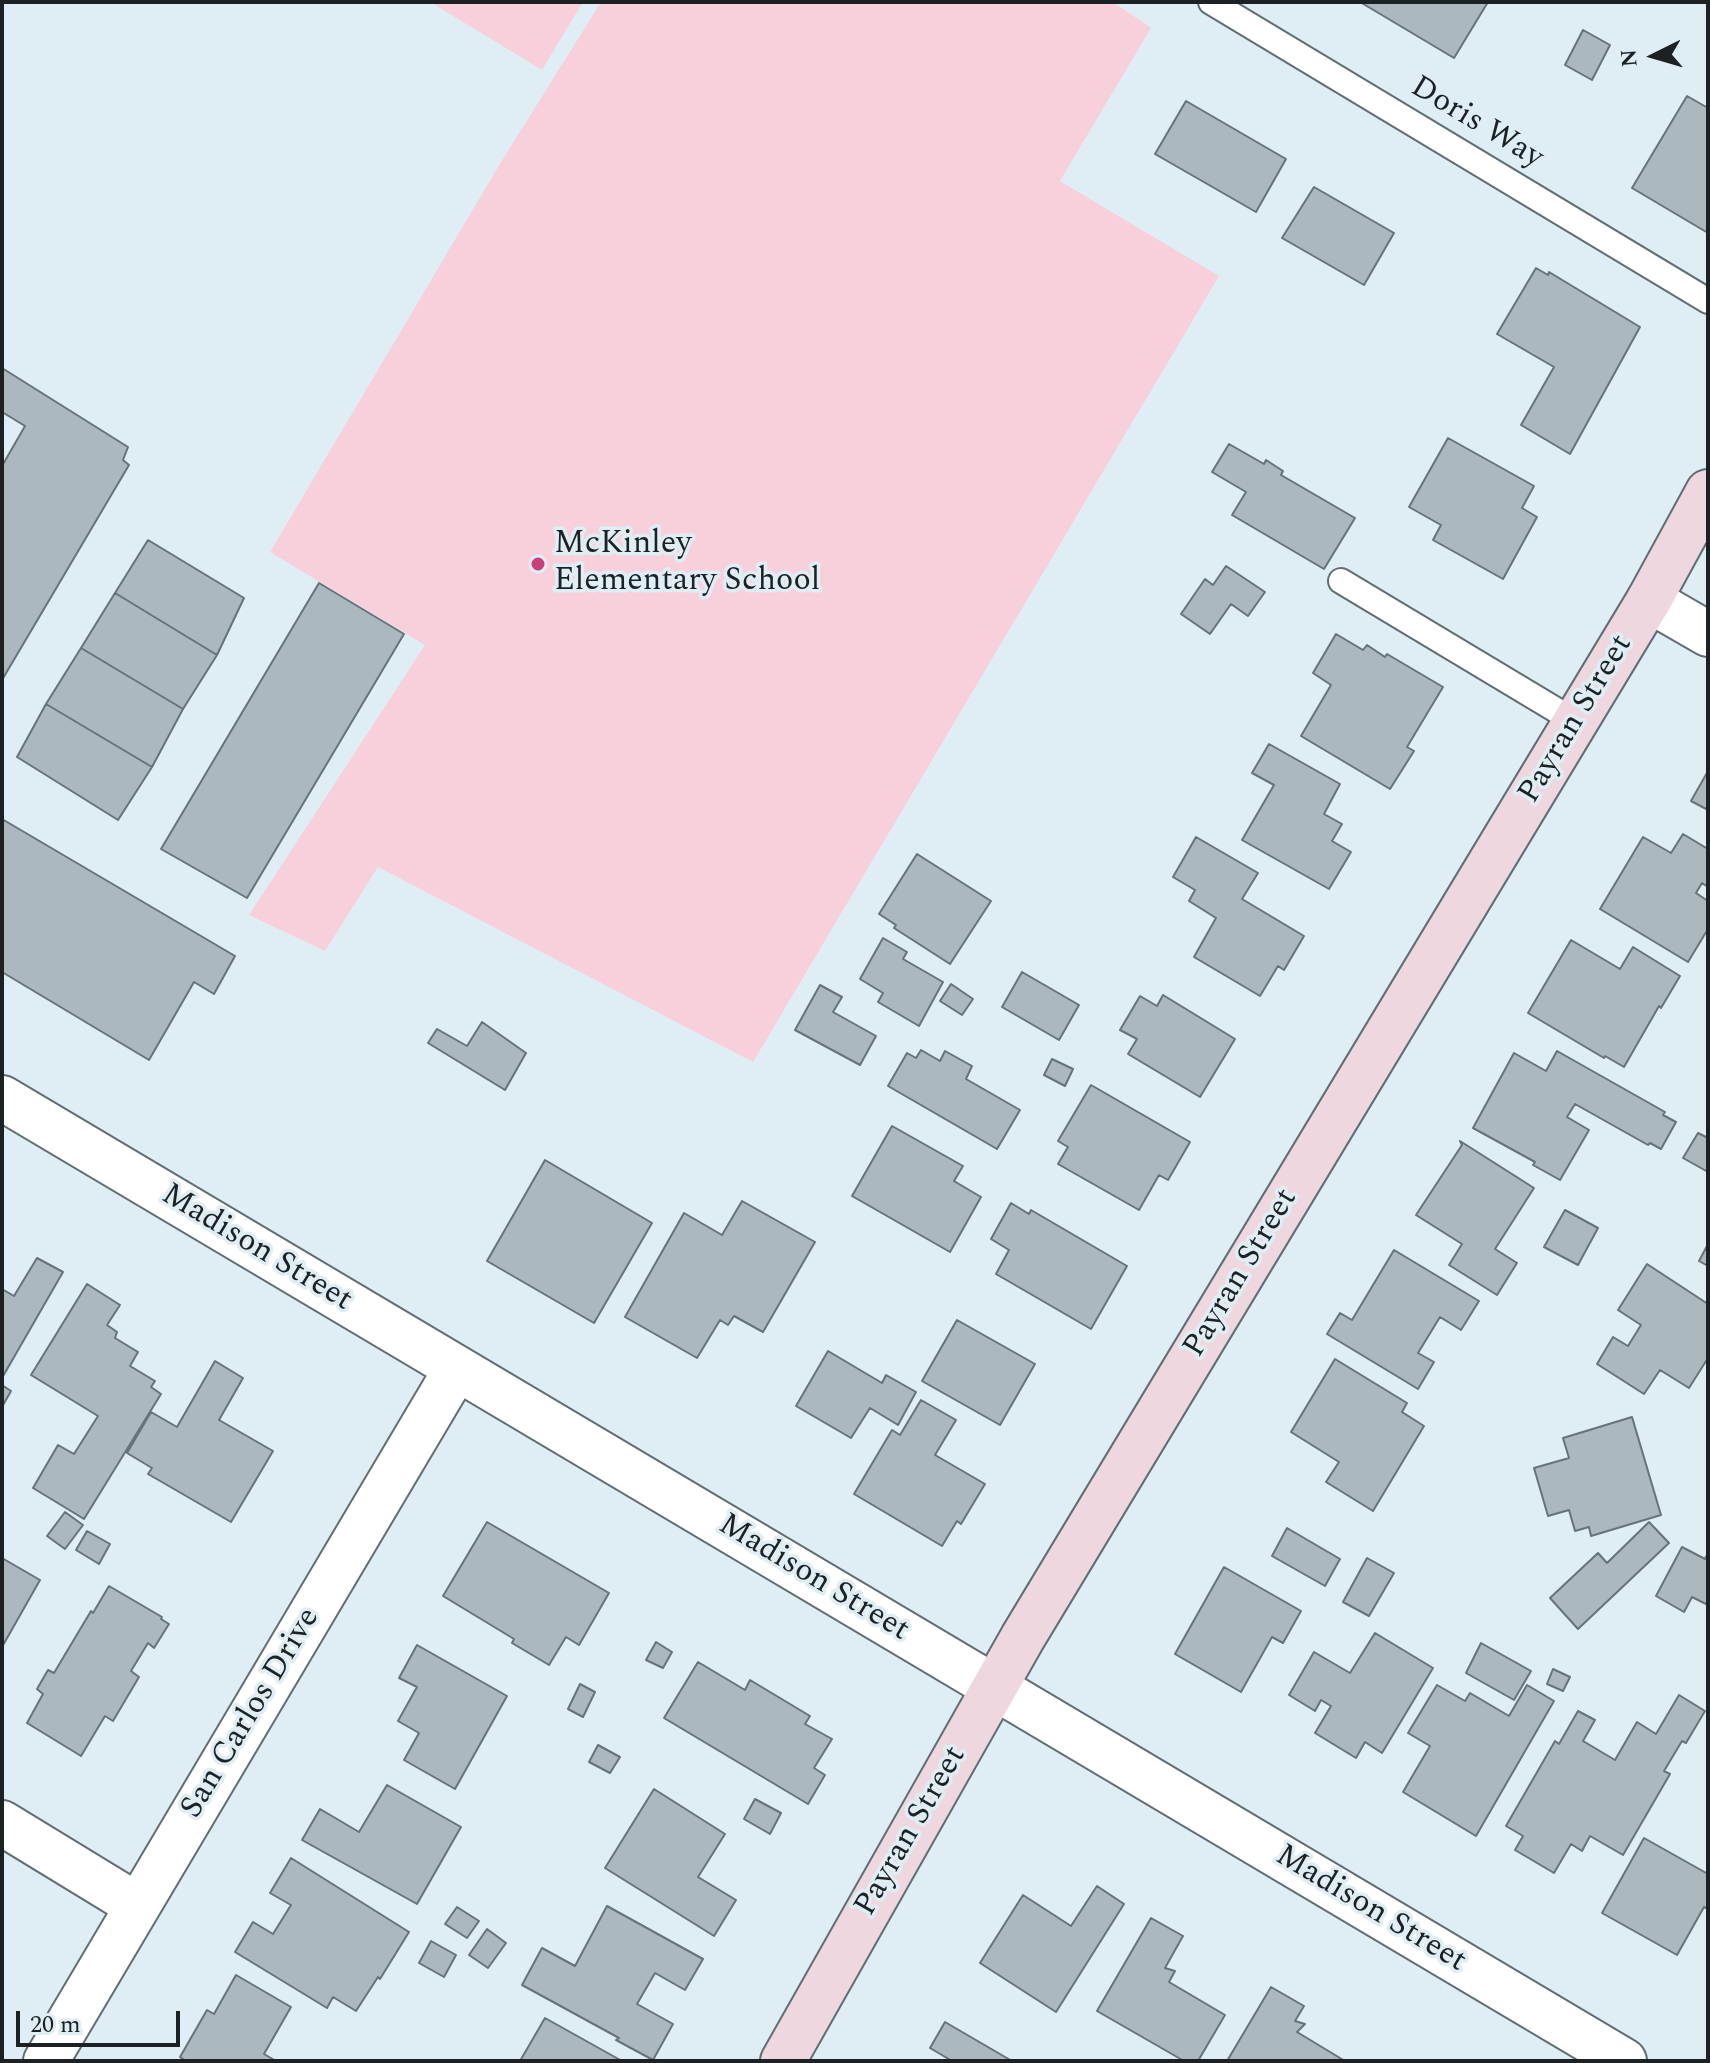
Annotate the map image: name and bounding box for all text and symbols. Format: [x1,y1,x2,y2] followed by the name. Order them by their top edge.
[1614,16,1694,96] north arrow
[1612,48,1647,69] text: N
[1403,69,1549,179] street label: Doris Way
[554,527,820,602] place label: McKinley Elementary School
[529,555,547,573] marker: McKinley Elementary School
[1512,629,1642,811] street label: Payran Street
[154,1177,358,1321] street label: Madison Street
[1177,1183,1307,1365] street label: Payran Street
[711,1507,915,1651] street label: Madison Street
[174,1602,330,1826] street label: San Carlos Drive
[848,1740,976,1924] street label: Payran Street
[1268,1838,1472,1982] street label: Madison Street
[20,1995,184,2045] scale bar
[30,2007,81,2043] text: 20 m

